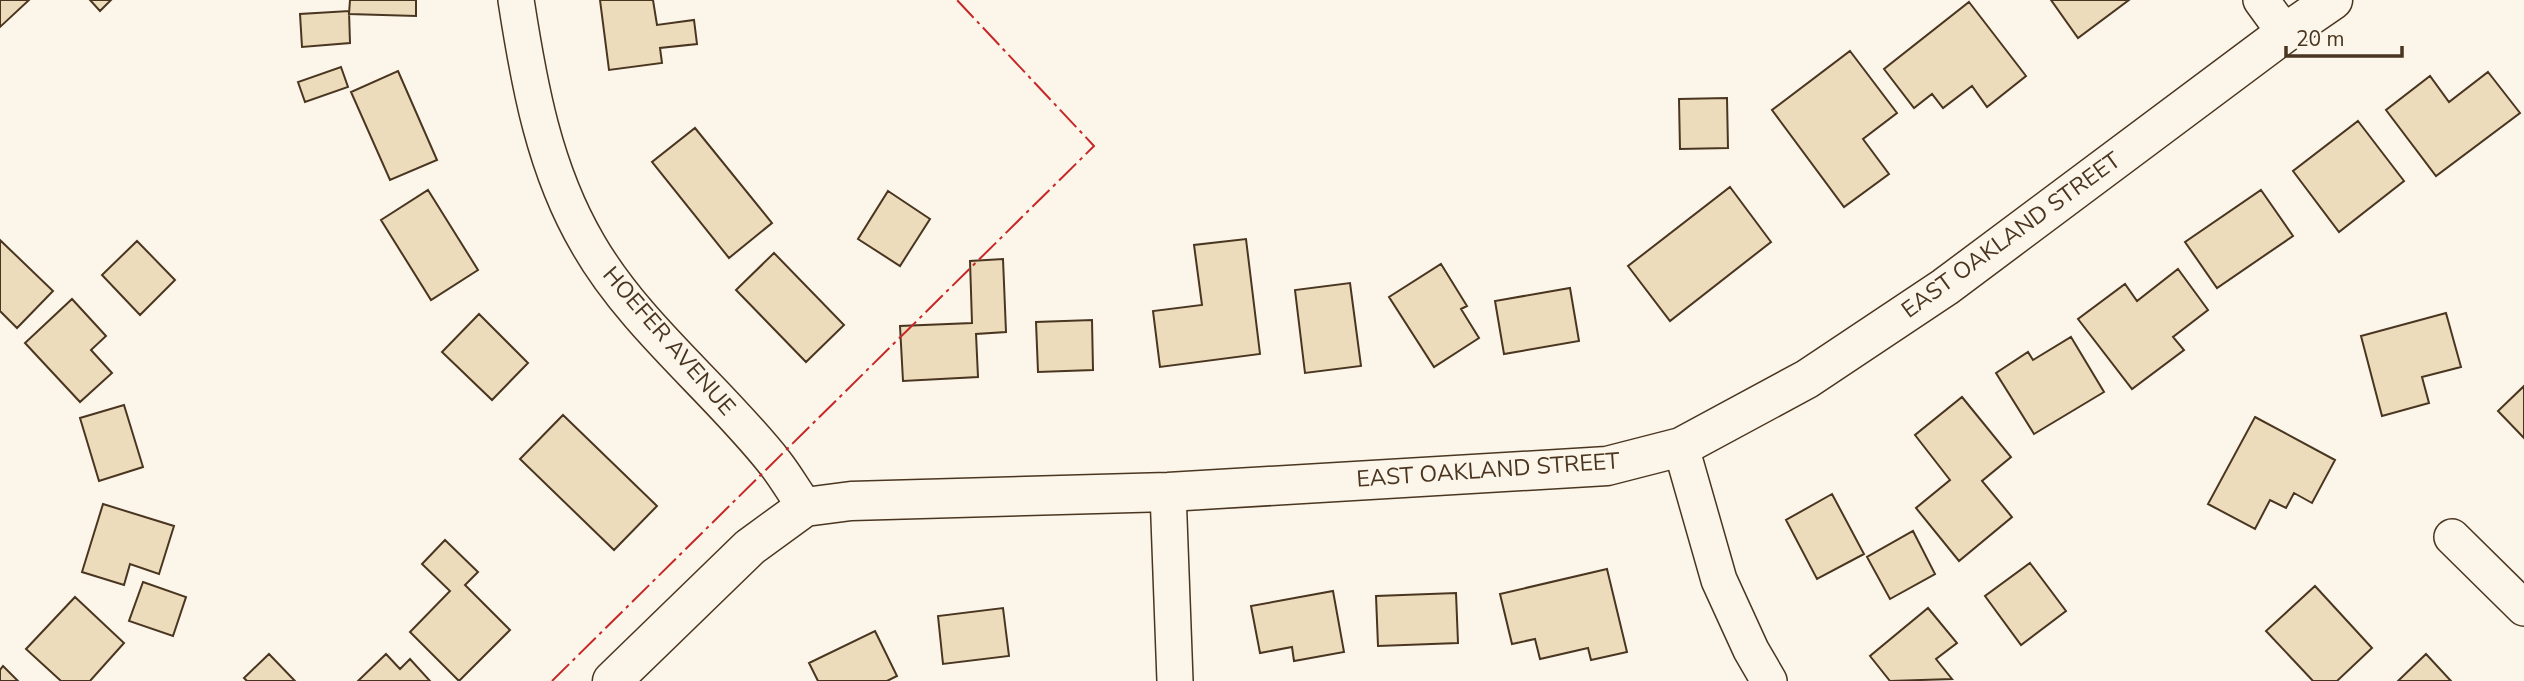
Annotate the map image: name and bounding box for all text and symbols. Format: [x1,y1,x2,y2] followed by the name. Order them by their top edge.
[2286,14,2402,58] scale bar
[2296,25,2345,53] text: 20 m
[1895,145,2127,325] street label: EAST OAKLAND STREET
[596,260,742,422] street label: HOEFER AVENUE
[1355,445,1621,495] street label: EAST OAKLAND STREET

